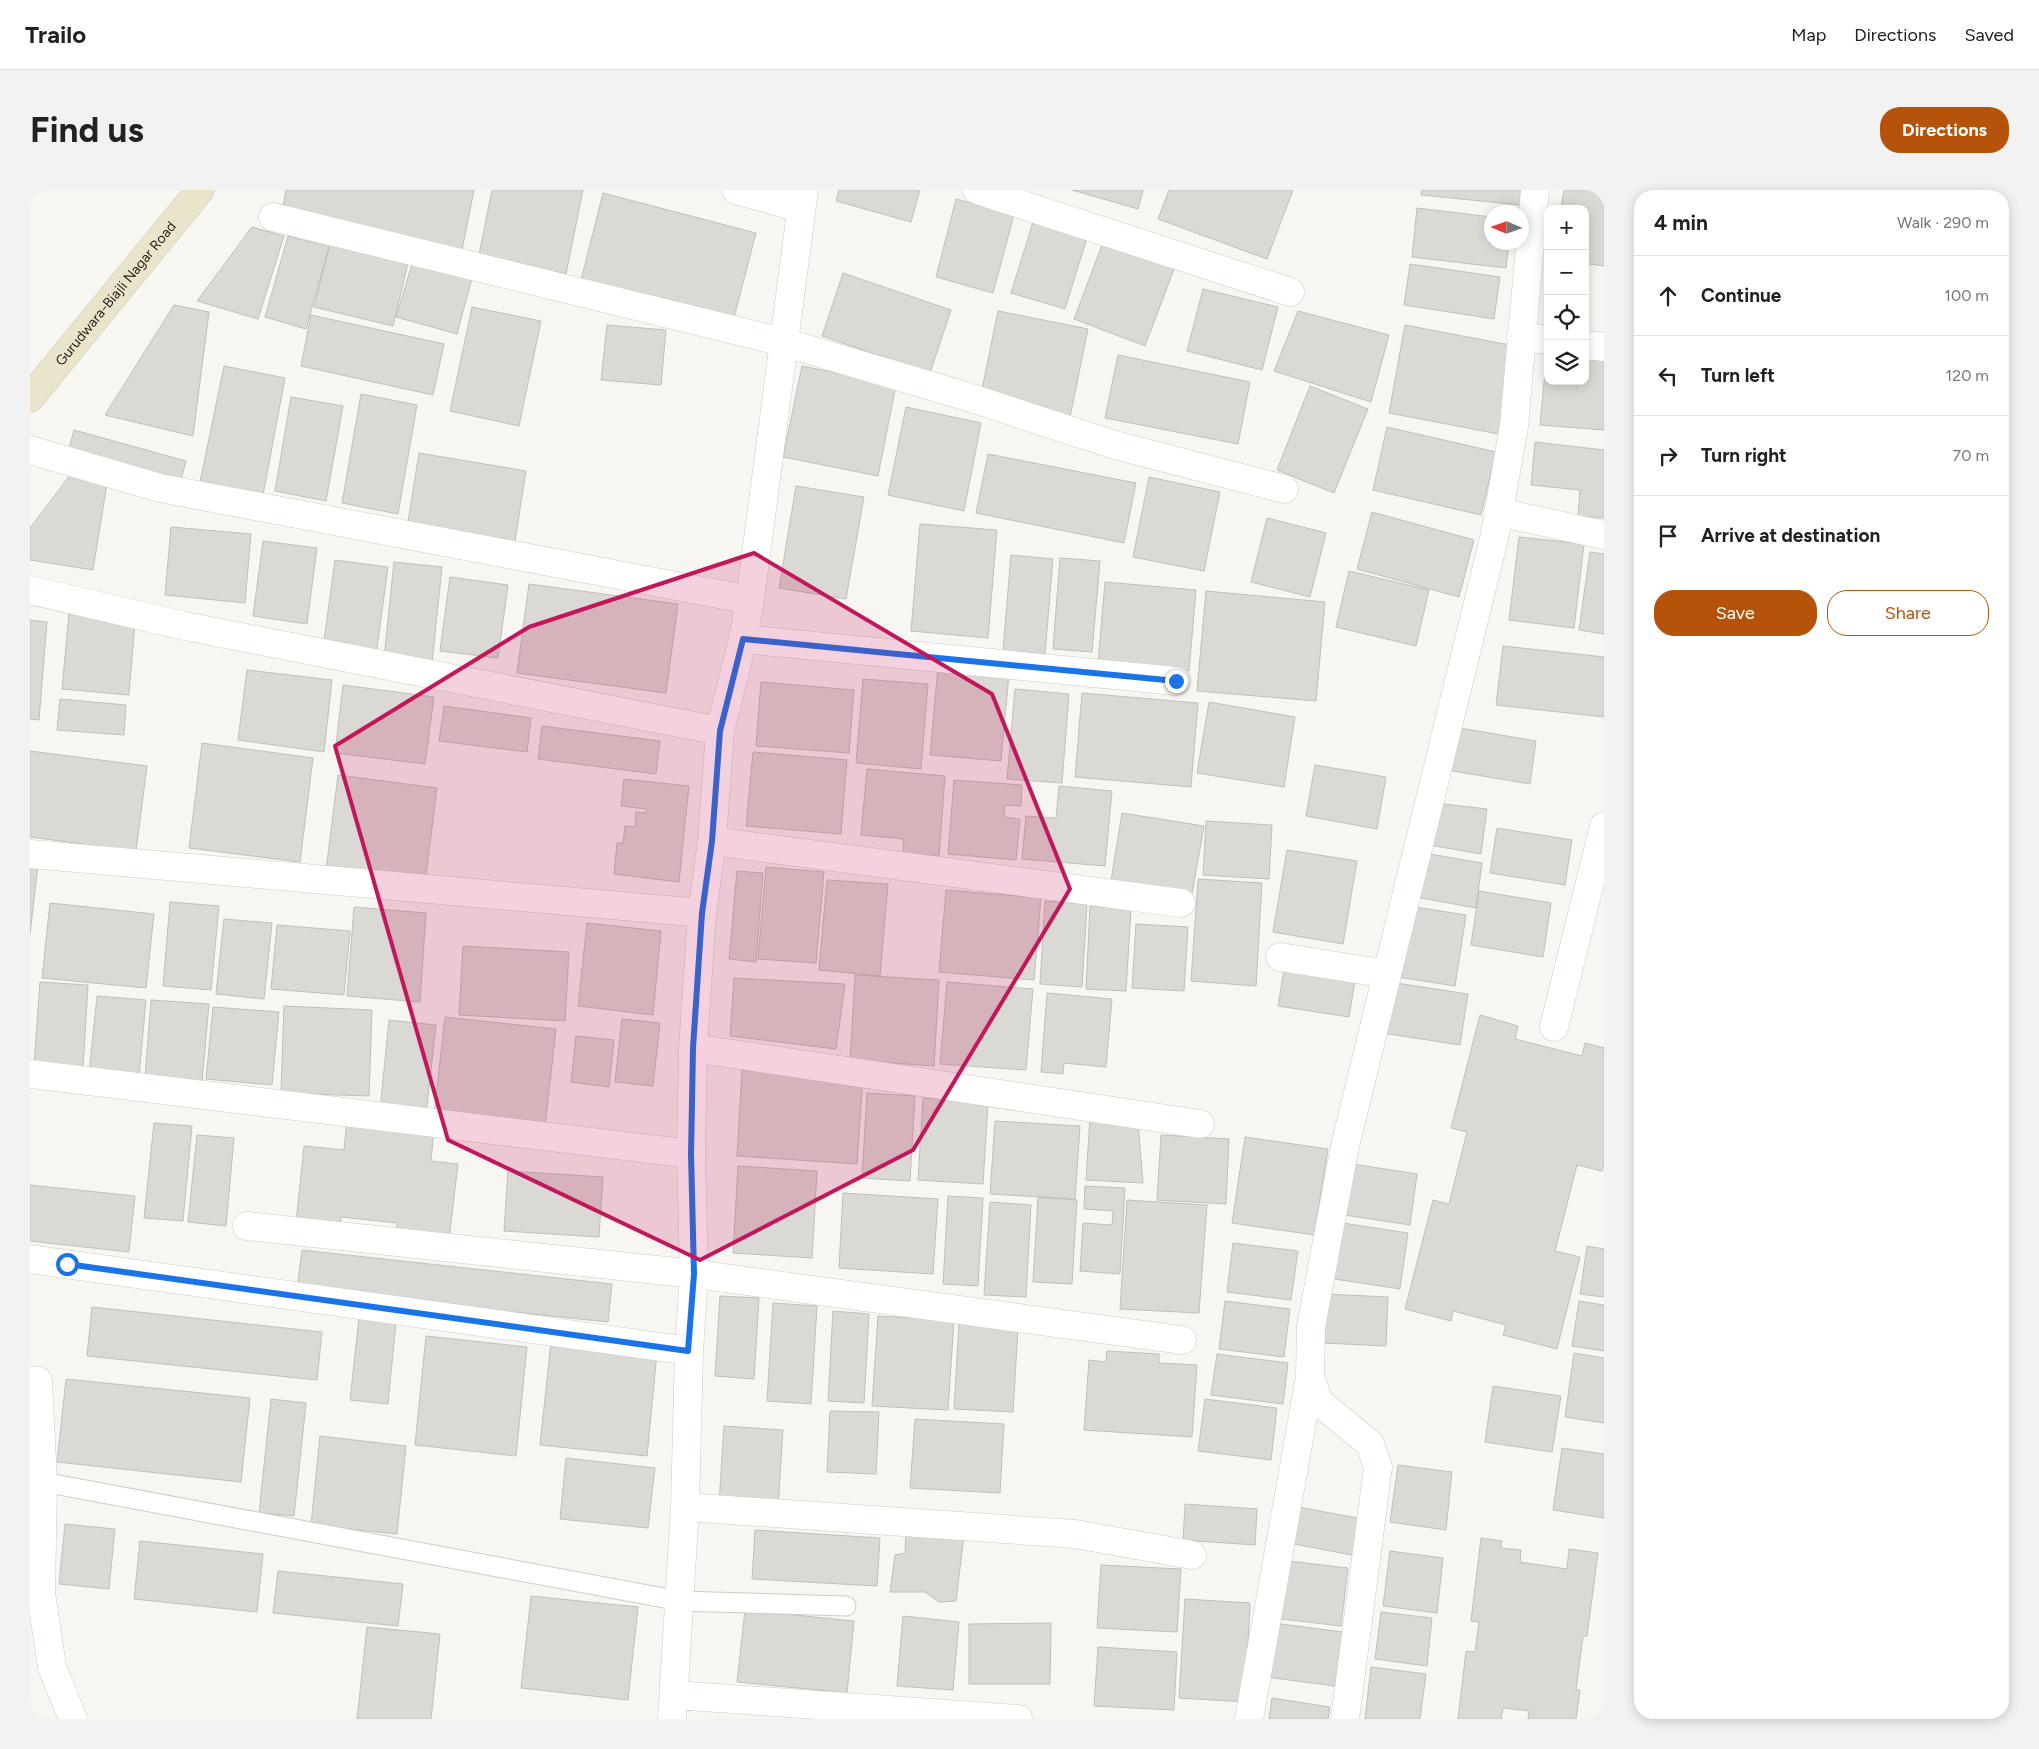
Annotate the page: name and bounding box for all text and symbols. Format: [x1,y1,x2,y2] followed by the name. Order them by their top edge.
[25,20,86,49] text: Trailo
[1791,24,1826,46] text: Map
[1854,24,1936,46] text: Directions
[1964,24,2014,46] text: Saved
[1880,107,2009,153] button: Directions
[30,109,144,151] text: Find us
[1484,205,1529,250] north arrow
[1544,205,1589,385] map controls
[1544,205,1589,250] button: +
[1654,210,1708,235] text: 4 min
[1897,213,1989,232] text: Walk · 290 m
[52,218,179,369] street label: Gurudwara-Biajli Nagar Road
[1544,250,1589,295] button: −
[1654,282,1682,310] icon: ahead
[1701,284,1781,307] text: Continue
[1944,286,1989,305] text: 100 m
[1544,295,1589,340] button: locate
[1544,340,1589,385] button: layers
[1654,362,1682,390] icon: left
[1701,364,1775,387] text: Turn left
[1946,366,1989,385] text: 120 m
[1654,442,1682,470] icon: right
[1701,444,1787,467] text: Turn right
[1953,446,1989,465] text: 70 m
[1654,522,1682,550] icon: arrive
[1701,524,1880,547] text: Arrive at destination
[1654,590,1817,636] button: Save
[1827,590,1989,636] button: Share
[1165,670,1188,693] route end
[56,1253,79,1276] route start

